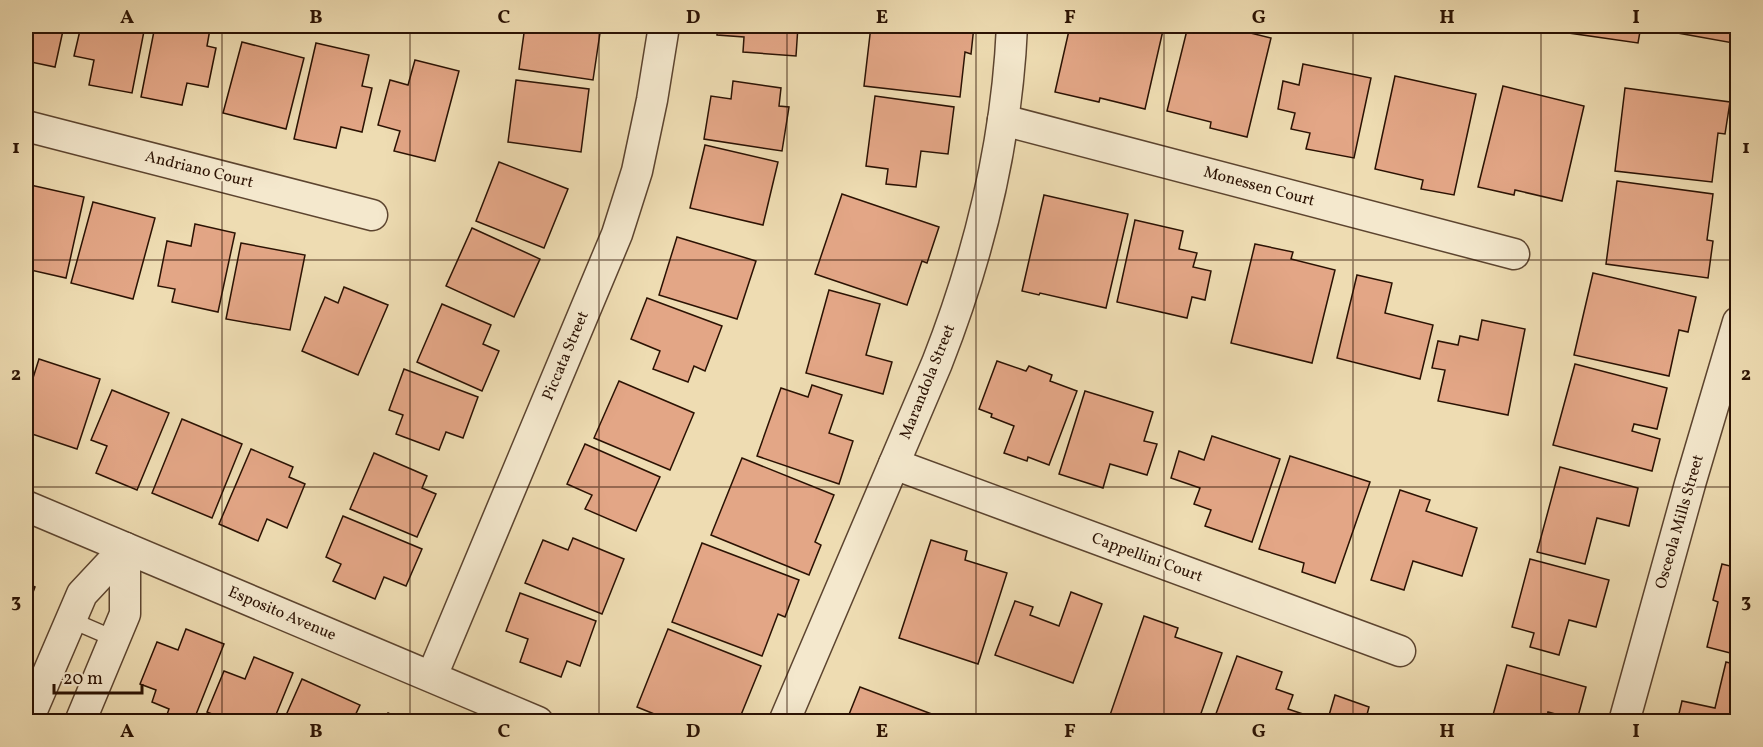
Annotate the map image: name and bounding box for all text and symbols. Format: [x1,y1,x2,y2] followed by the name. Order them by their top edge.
[120,4,134,32] text: A
[309,4,323,32] text: B
[498,4,511,32] text: C
[686,4,700,32] text: D
[876,4,888,32] text: E
[1064,4,1076,32] text: F
[1252,4,1266,32] text: G
[1439,4,1455,32] text: H
[1632,4,1640,32] text: I
[12,134,20,162] text: 1
[1742,134,1750,162] text: 1
[143,146,256,194] street label: Andriano Court
[1201,162,1318,213] street label: Monessen Court
[537,308,595,404] street label: Piccata Street
[895,321,961,443] street label: Marandola Street
[11,361,21,389] text: 2
[1741,361,1751,389] text: 2
[1650,452,1710,592] street label: Osceola Mills Street
[1088,528,1206,588] street label: Cappellini Court
[225,581,339,647] street label: Esposito Avenue
[11,588,21,616] text: 3
[1741,588,1751,616] text: 3
[54,657,142,695] scale bar
[63,667,103,692] text: 20 m
[120,718,134,746] text: A
[309,718,323,746] text: B
[498,718,511,746] text: C
[686,718,700,746] text: D
[876,718,888,746] text: E
[1064,718,1076,746] text: F
[1252,718,1266,746] text: G
[1439,718,1455,746] text: H
[1632,718,1640,746] text: I

